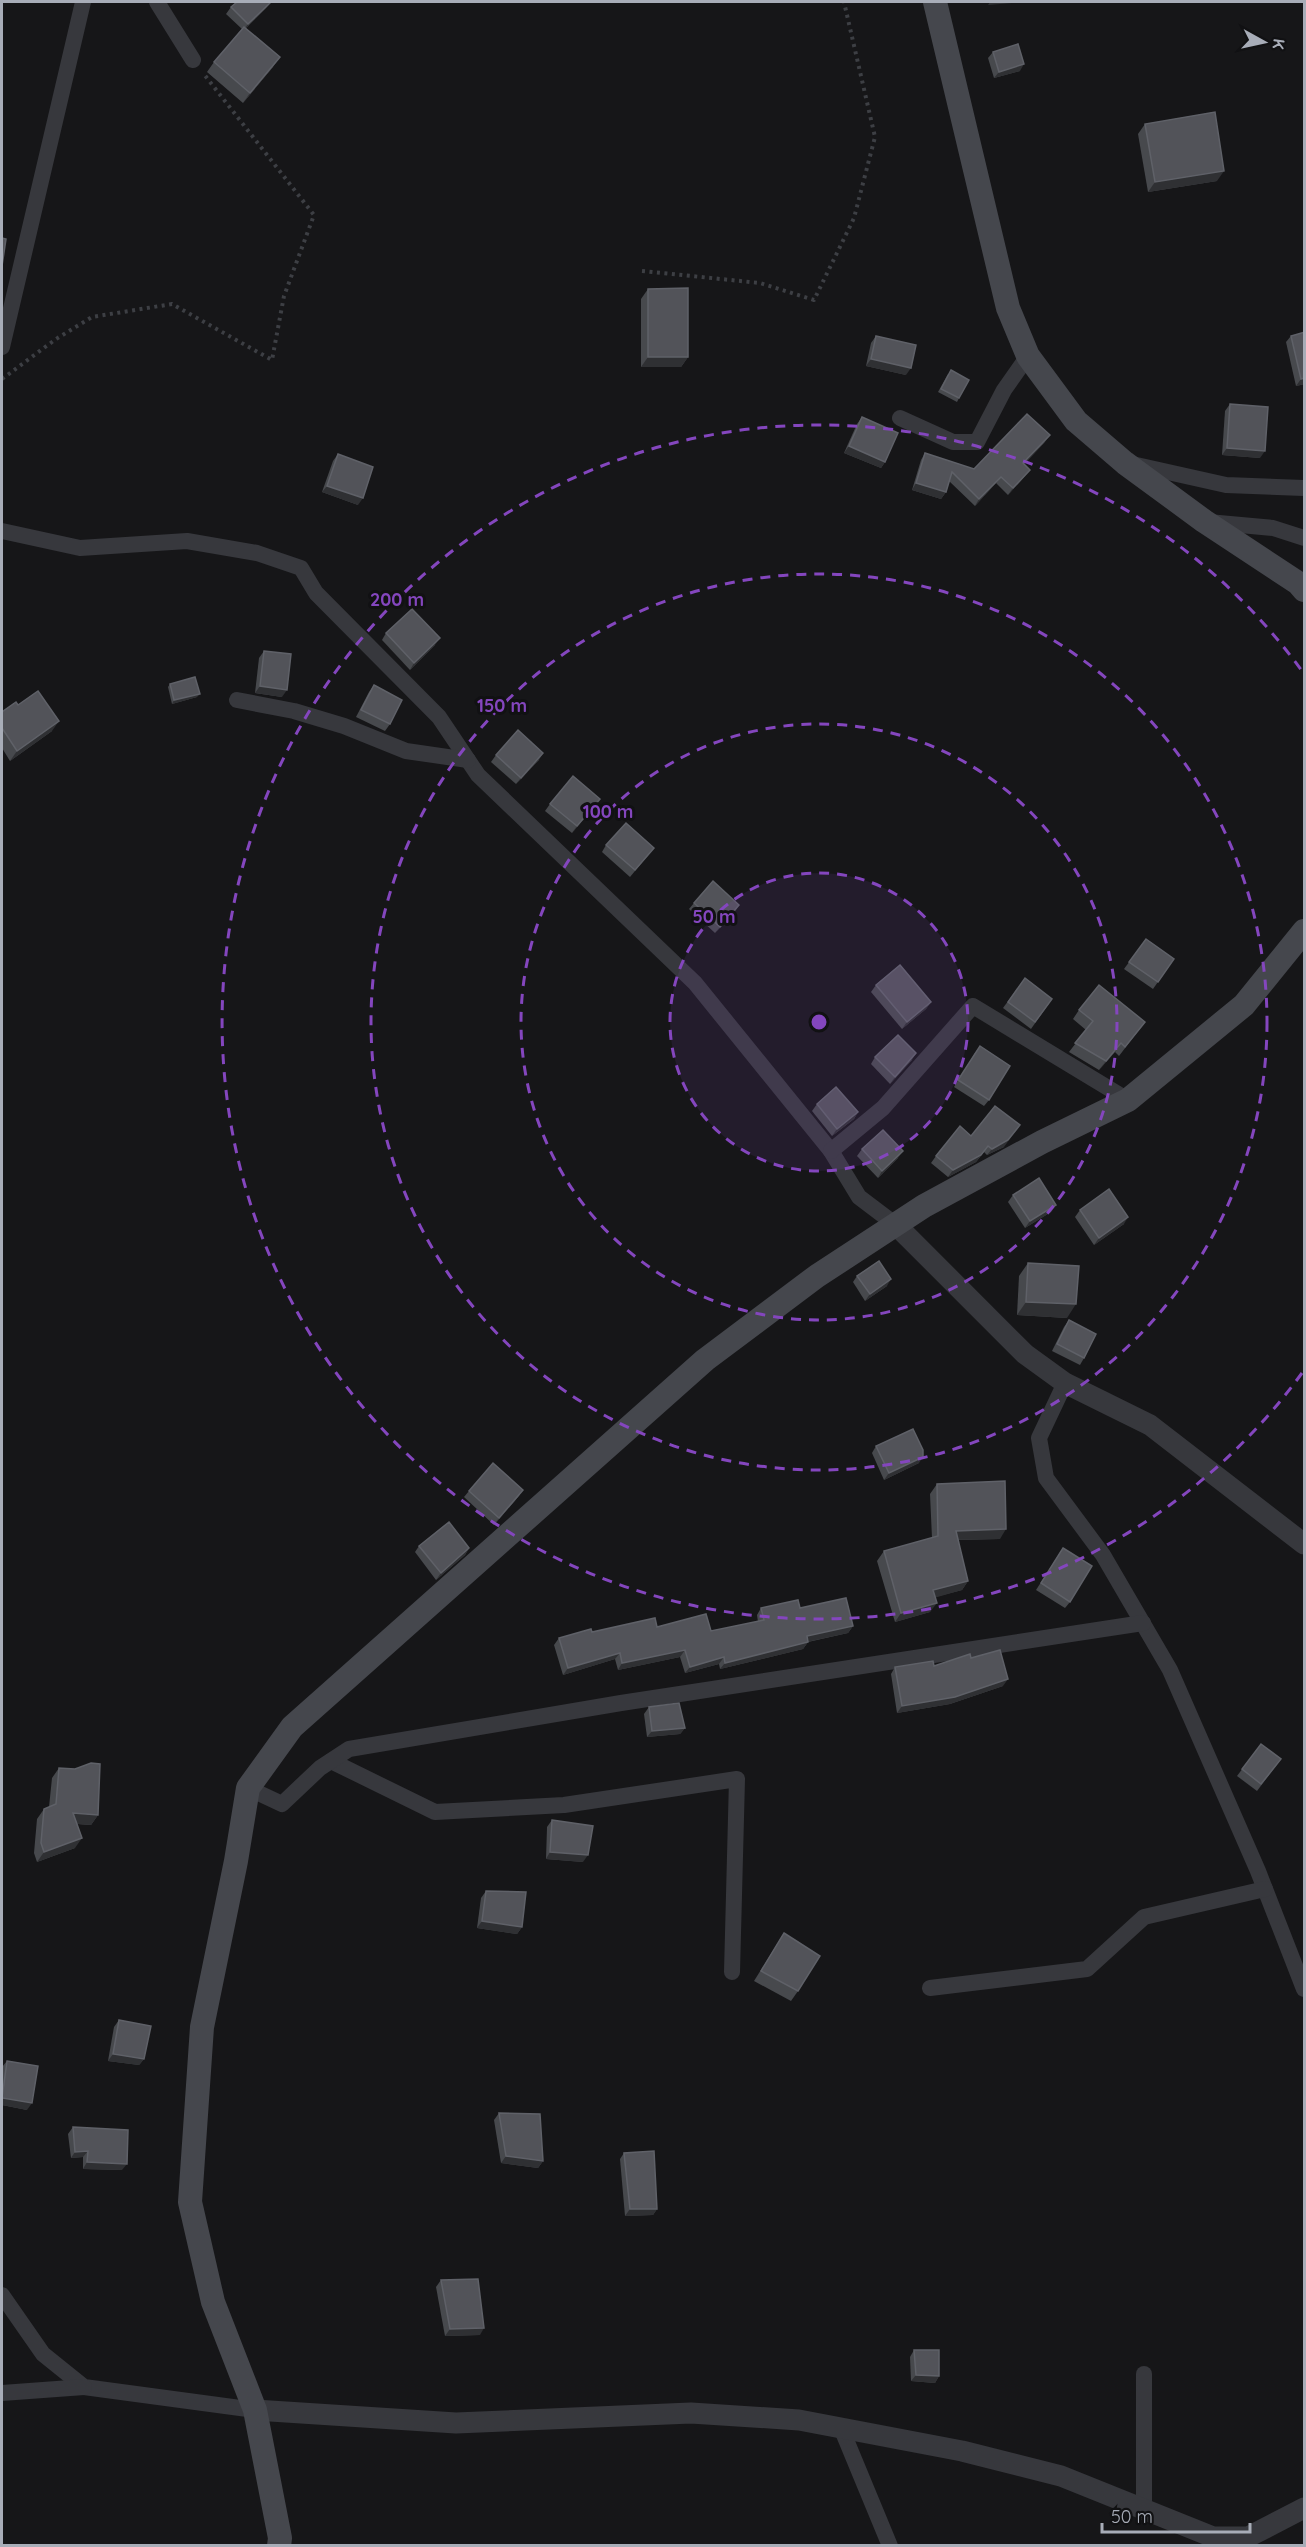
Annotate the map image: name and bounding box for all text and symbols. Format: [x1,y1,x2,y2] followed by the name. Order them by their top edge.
[1234,12,1294,72] north arrow
[1268,38,1289,51] text: K
[370,588,424,611] text: 200 m
[477,694,527,717] text: 150 m
[583,800,633,823] text: 100 m
[692,905,736,928] text: 50 m
[809,1012,829,1032] centre of rings
[1102,2496,1250,2534] scale bar
[1111,2505,1153,2528] text: 50 m

